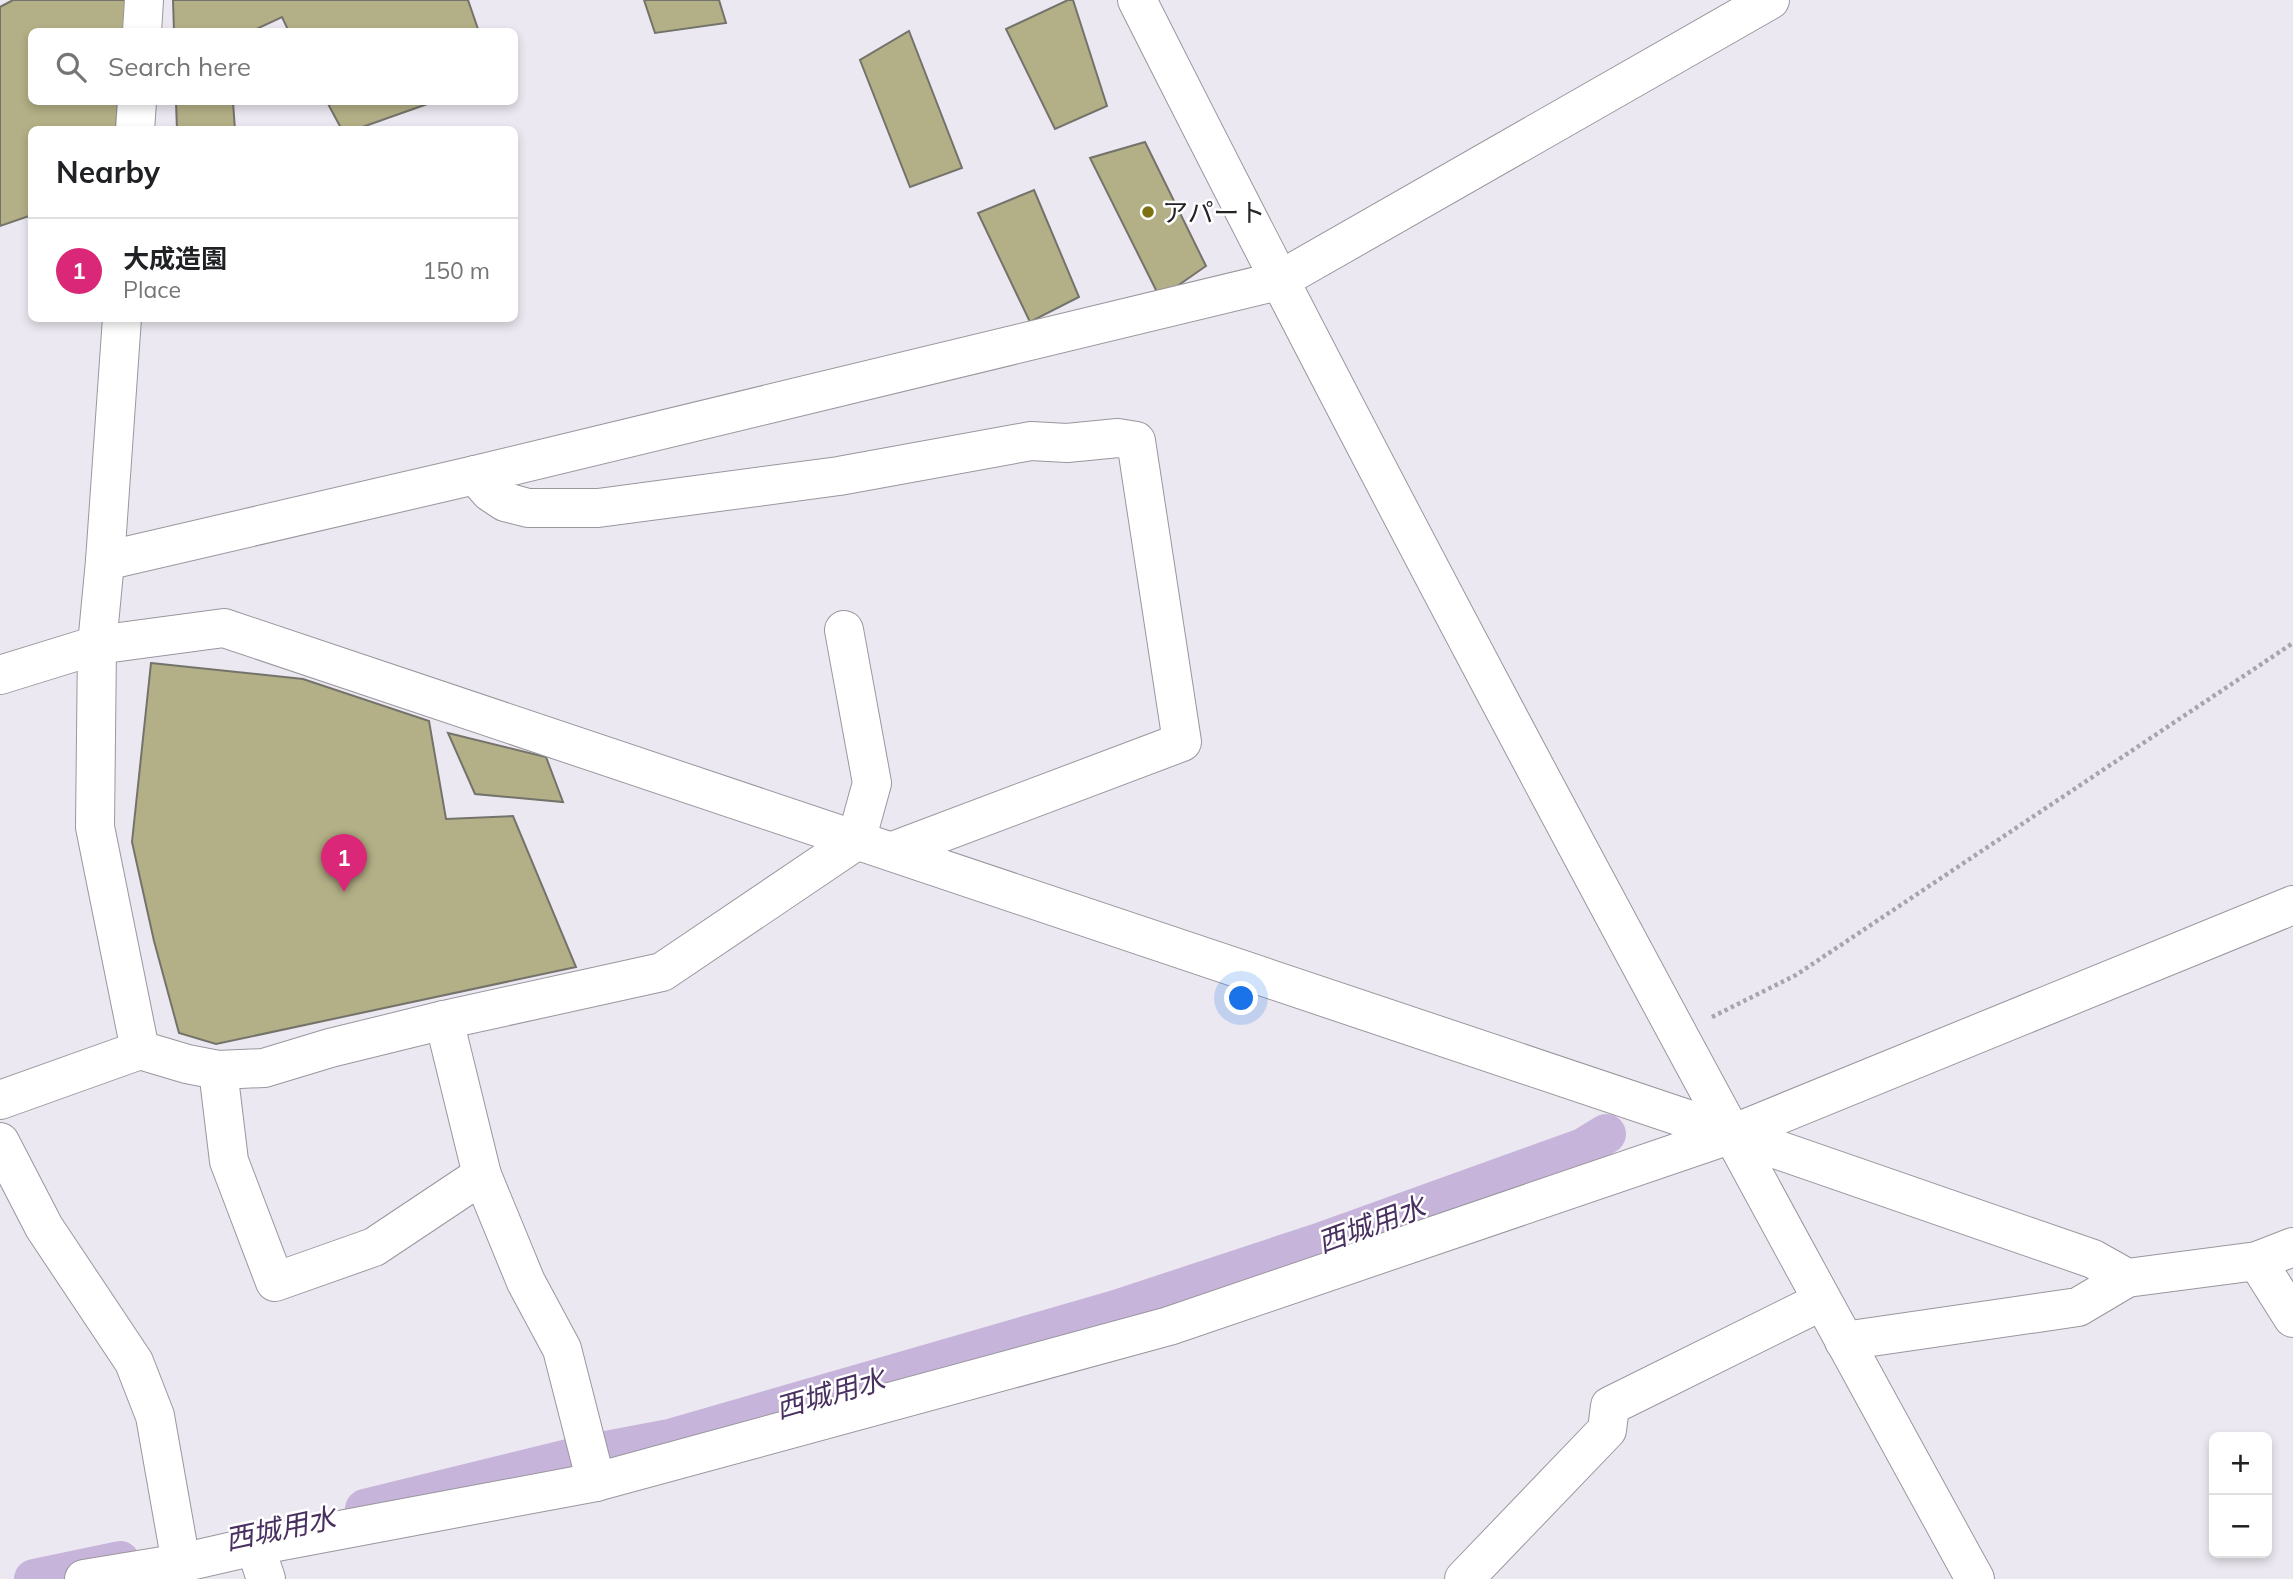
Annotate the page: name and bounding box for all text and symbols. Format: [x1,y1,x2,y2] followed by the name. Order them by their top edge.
[28,28,518,105] search box
[52,48,90,86] icon: search
[108,50,251,83] text: Search here
[56,153,160,191] text: Nearby
[1162,196,1265,229] place label: アパート
[1140,204,1156,220] marker: アパート
[123,242,227,275] text: 大成造園
[72,256,86,285] text: 1
[422,256,490,285] text: 150 m
[123,275,181,304] text: Place
[321,834,367,892] pin: 1
[1224,981,1258,1015] your location
[1312,1187,1432,1260] water label: 西城用水
[771,1360,892,1425] water label: 西城用水
[2209,1432,2272,1558] map controls
[2209,1432,2272,1495] button: +
[2209,1495,2272,1558] button: −
[222,1499,341,1557] water label: 西城用水

